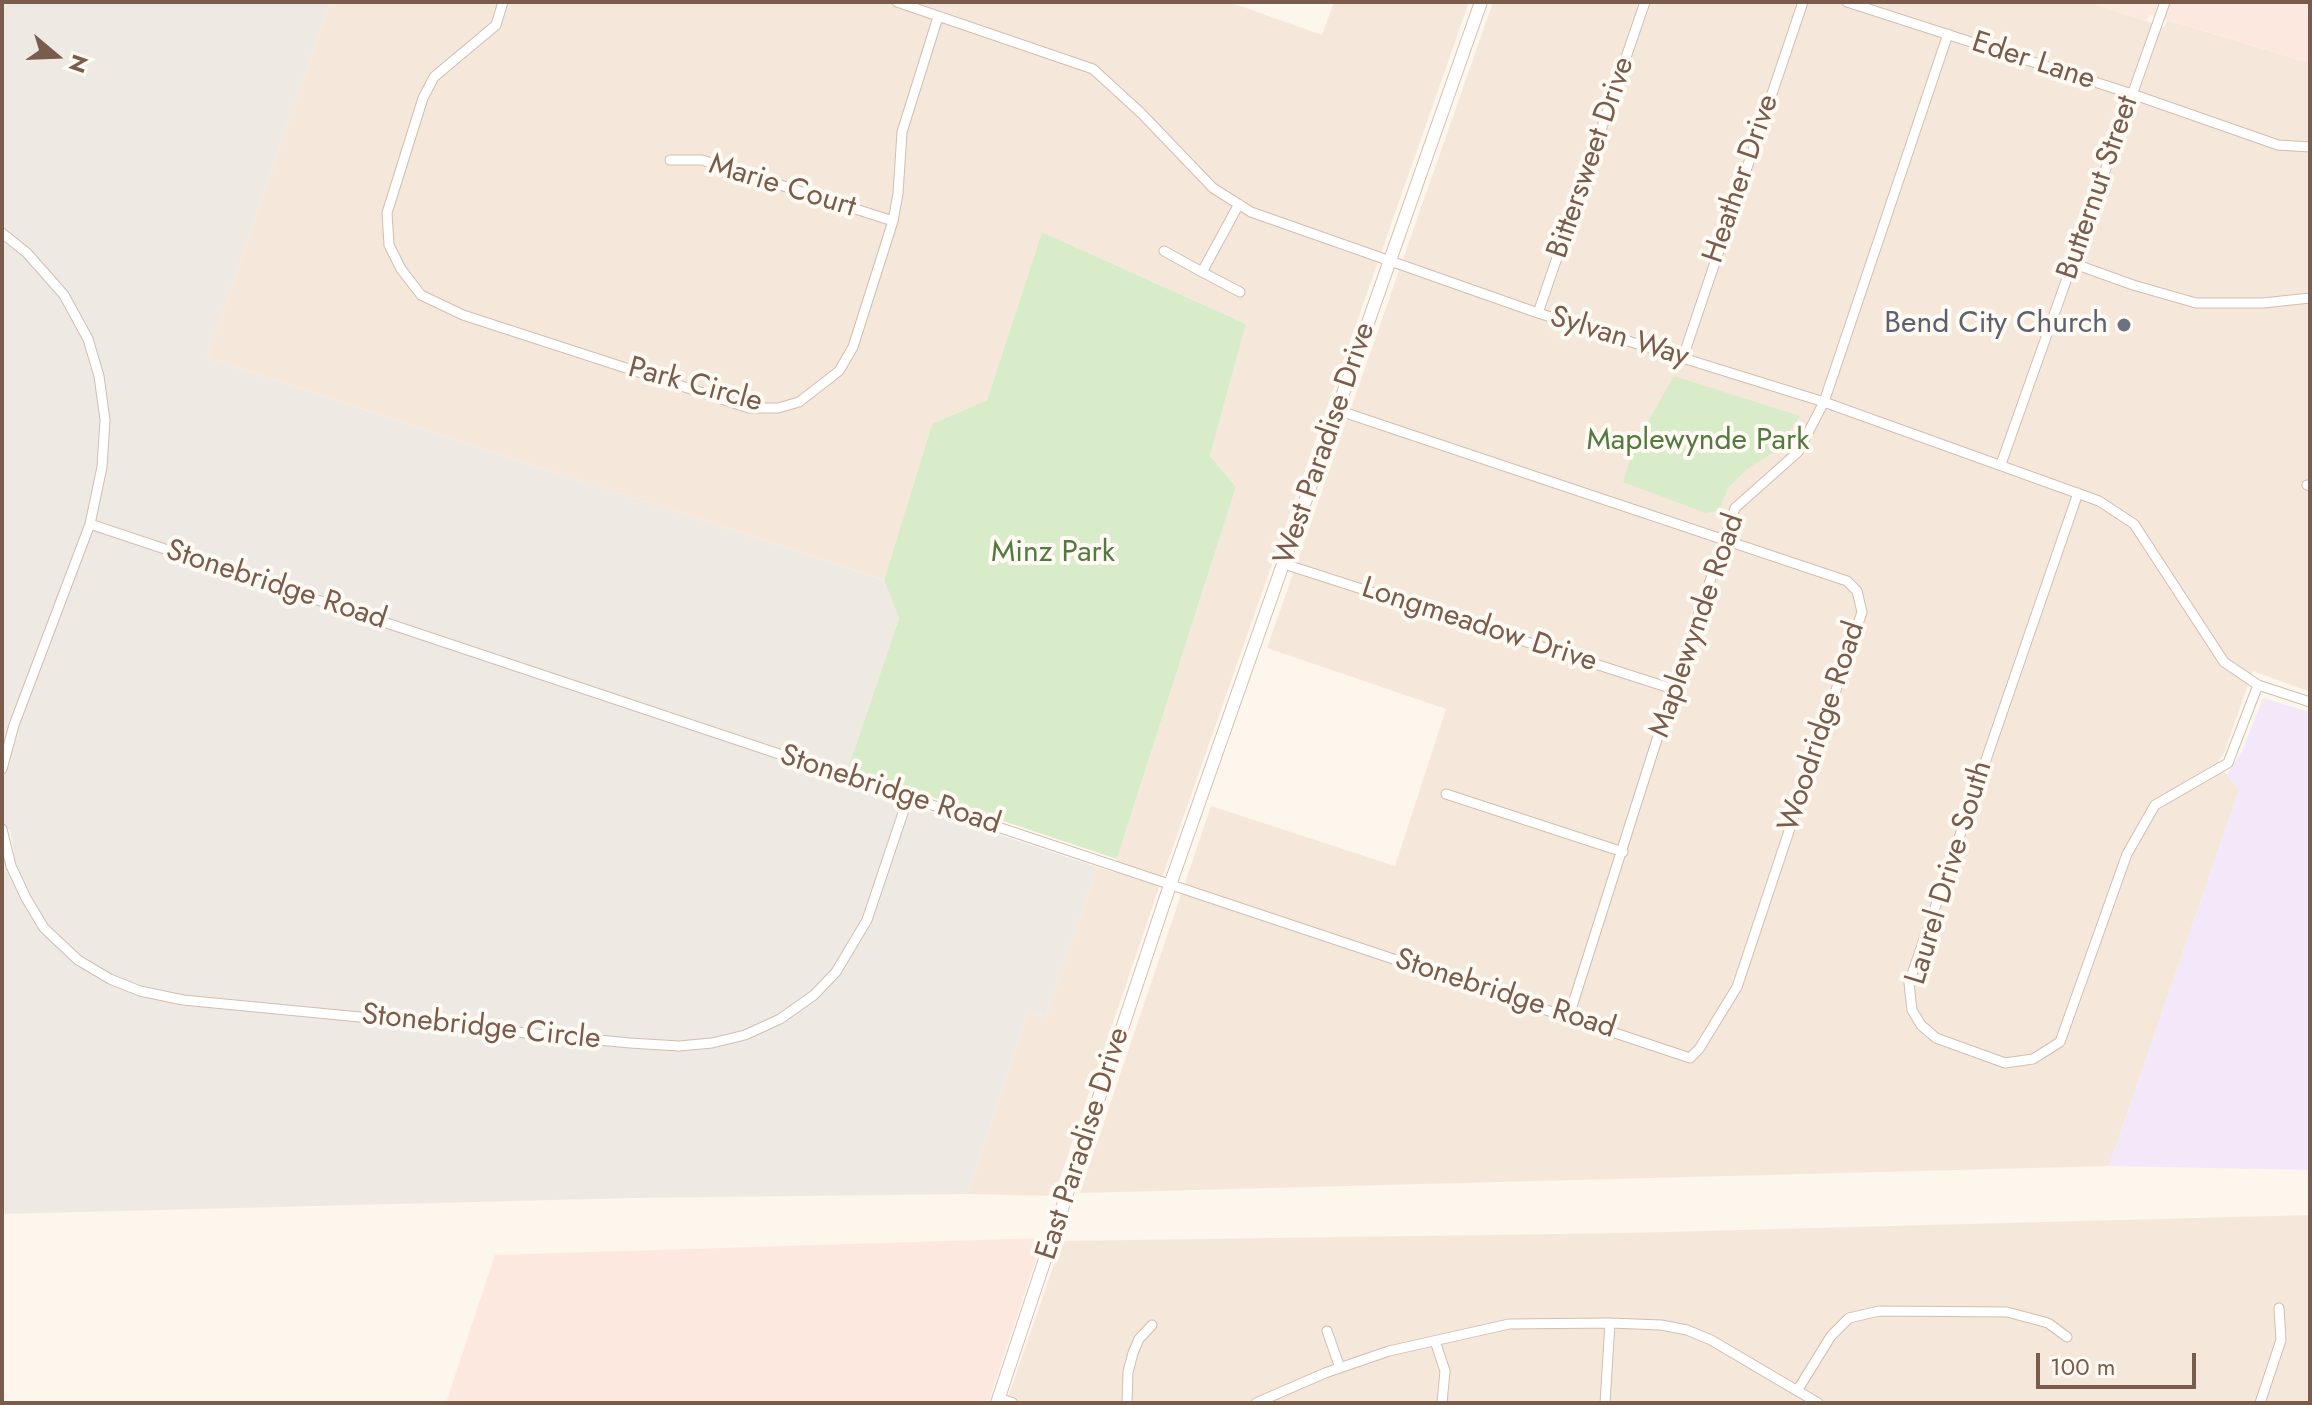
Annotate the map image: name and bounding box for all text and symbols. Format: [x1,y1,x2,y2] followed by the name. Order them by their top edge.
[16,16,96,96] north arrow
[1967,25,2099,99] street label: Eder Lane
[61,50,97,77] text: N
[1541,53,1643,263] street label: Bittersweet Drive
[1696,90,1788,268] street label: Heather Drive
[2051,91,2147,285] street label: Butternut Street
[704,148,860,226] street label: Marie Court
[1545,300,1693,376] street label: Sylvan Way
[1884,307,2108,343] place label: Bend City Church
[2115,316,2133,334] marker: Bend City Church
[1268,318,1384,570] street label: West Paradise Drive
[624,351,766,421] street label: Park Circle
[1587,424,1809,460] park label: Maplewynde Park
[1643,509,1753,743] street label: Maplewynde Road
[161,533,391,639] street label: Stonebridge Road
[991,536,1115,572] park label: Minz Park
[1357,571,1601,681] street label: Longmeadow Drive
[1772,617,1874,837] street label: Woodridge Road
[775,738,1005,844] street label: Stonebridge Road
[1899,757,2001,989] street label: Laurel Drive South
[1390,942,1620,1048] street label: Stonebridge Road
[360,998,602,1058] street label: Stonebridge Circle
[1029,1023,1139,1265] street label: East Paradise Drive
[2040,1337,2200,1387] scale bar
[2050,1349,2116,1384] text: 100 m

